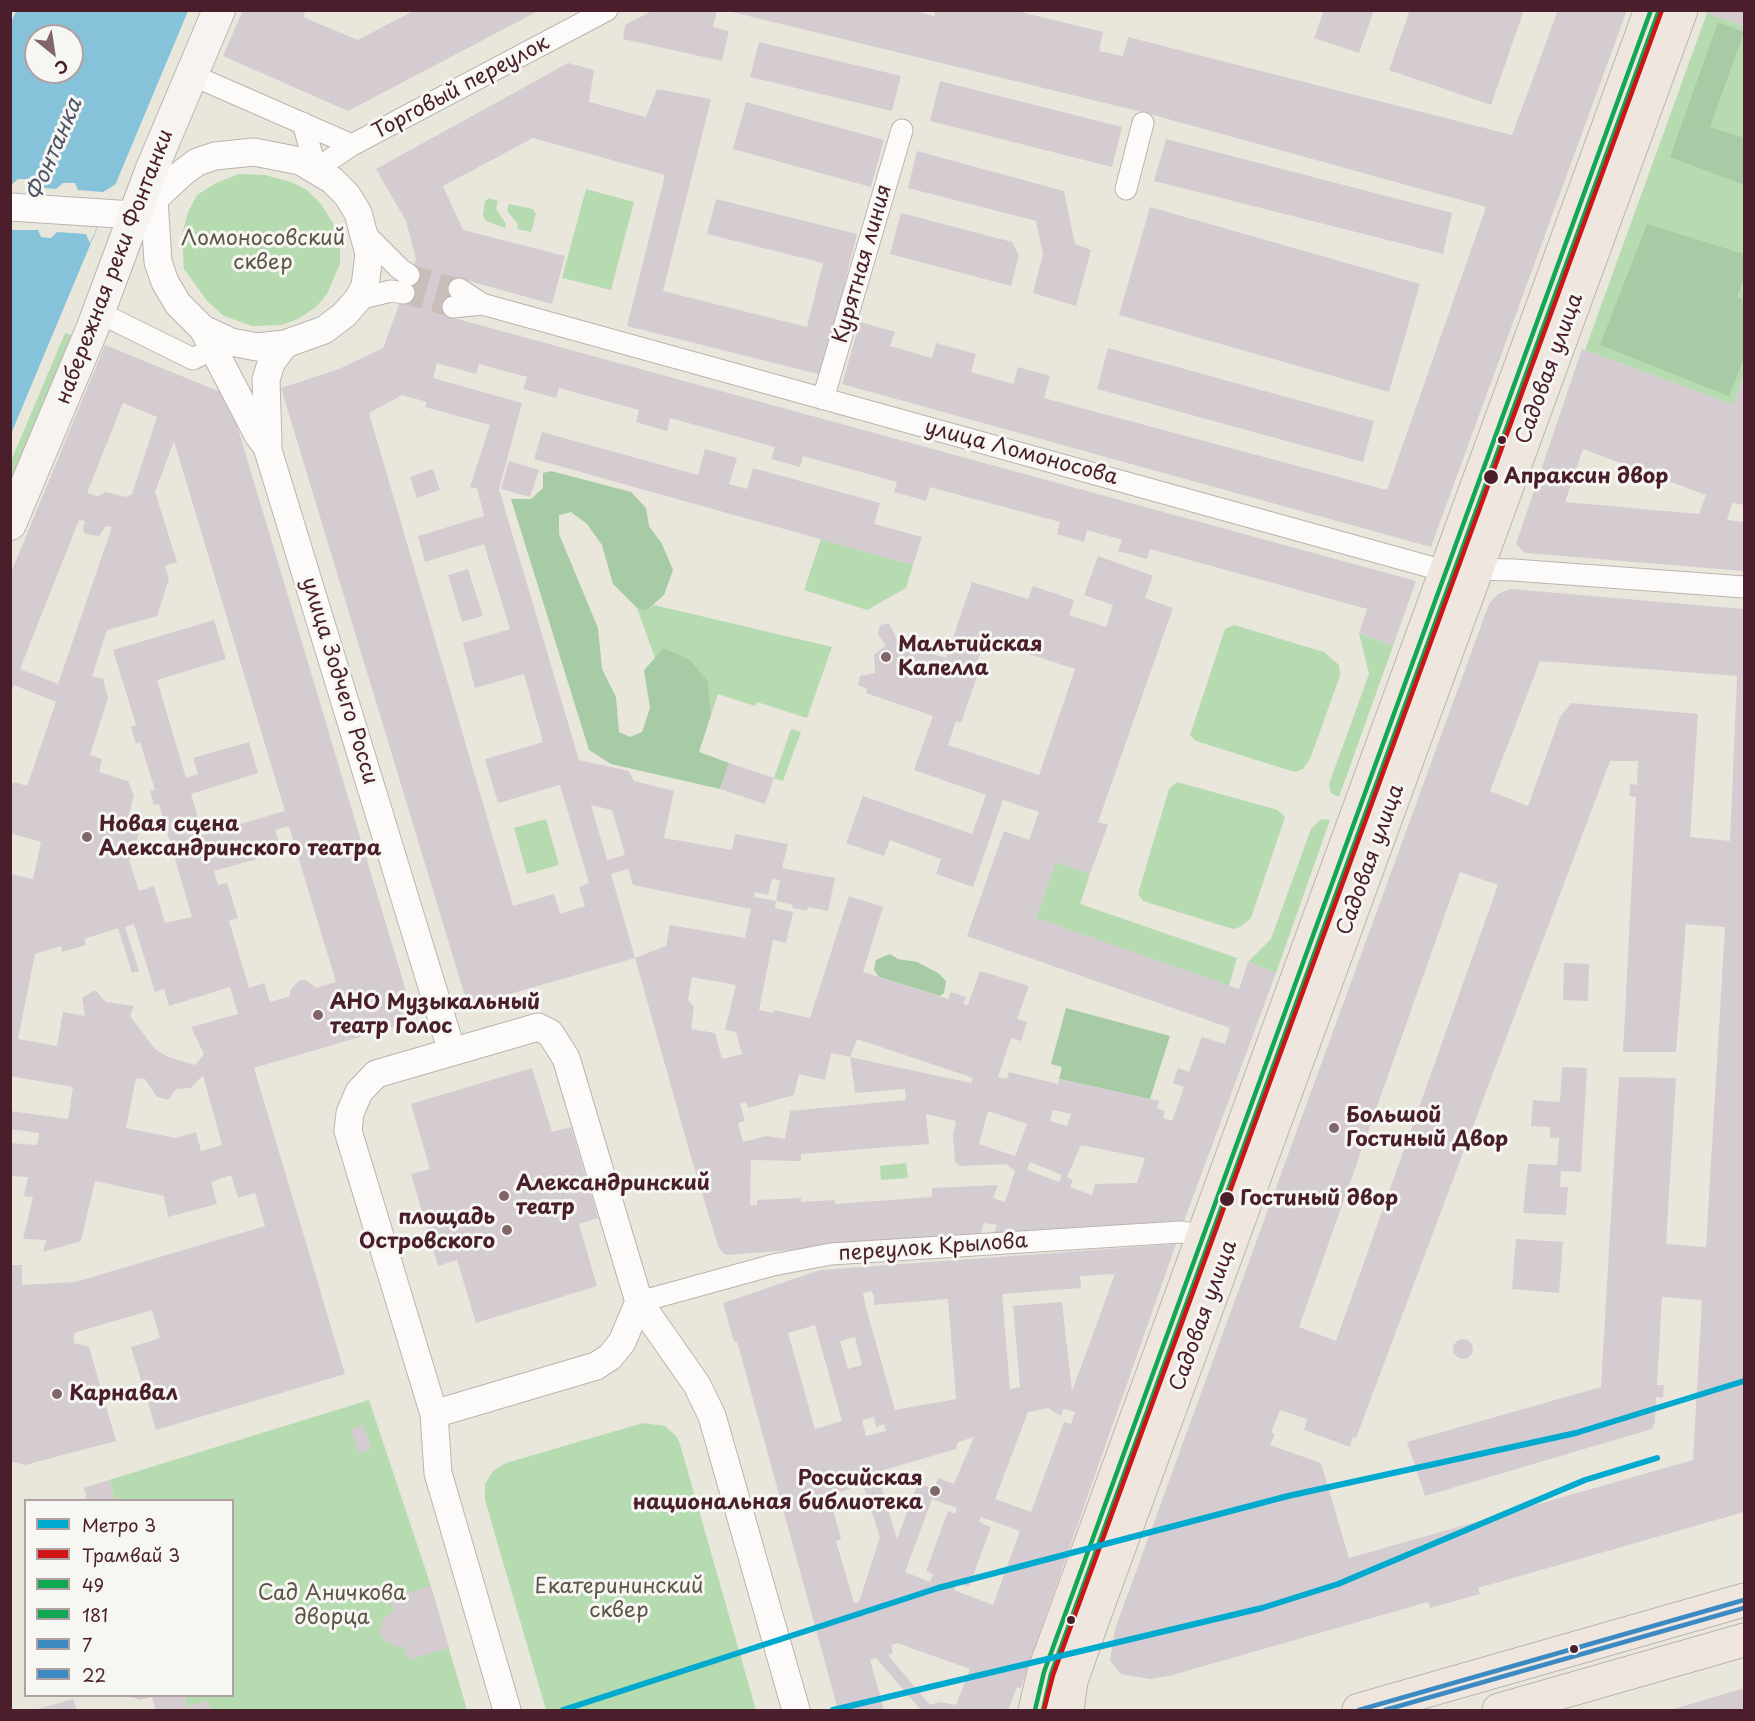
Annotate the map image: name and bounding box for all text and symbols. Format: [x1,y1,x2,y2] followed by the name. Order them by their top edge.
[24,24,84,84] north arrow
[368,31,554,145] street label: Торговый переулок
[51,54,73,81] text: С
[22,95,88,205] water label: Фонтанка
[51,126,179,408] street label: набережная реки Фонтанки
[828,182,898,346] street label: Курятная линия
[181,226,345,276] park label: Ломоносовский сквер
[1511,290,1589,448] street label: Садовая улица
[922,415,1120,491] street label: улица Ломоносова
[1496,434,1508,446] unlabelled marker
[1504,464,1668,490] place label: Апраксин двор
[1482,468,1500,486] marker: Апраксин двор
[295,574,383,788] street label: улица Зодчего Росси
[898,632,1043,682] place label: Мальтийская Капелла
[879,650,893,664] marker: Мальтийская Капелла
[1332,781,1410,939] street label: Садовая улица
[99,812,381,862] place label: Новая сцена Александринского театра
[80,830,94,844] marker: Новая сцена Александринского театра
[330,990,540,1040] place label: АНО Музыкальный театр Голос
[311,1008,325,1022] marker: АНО Музыкальный театр Голос
[1346,1103,1508,1153] place label: Большой Гостиный Двор
[1327,1121,1341,1135] marker: Большой Гостиный Двор
[516,1171,710,1221] place label: Александринский театр
[1240,1186,1398,1212] place label: Гостиный двор
[497,1189,511,1203] marker: Александринский театр
[1218,1190,1236,1208] marker: Гостиный двор
[359,1205,495,1255] place label: площадь Островского
[500,1223,514,1237] marker: площадь Островского
[837,1229,1029,1267] street label: переулок Крылова
[1165,1237,1243,1395] street label: Садовая улица
[69,1381,178,1407] place label: Карнавал
[50,1387,64,1401] marker: Карнавал
[633,1466,923,1516] place label: Российская национальная библиотека
[928,1484,942,1498] marker: Российская национальная библиотека
[24,1499,234,1697] legend
[82,1511,156,1538] text: Метро 3
[82,1541,180,1568] text: Трамвай 3
[82,1571,104,1598] text: 49
[535,1574,703,1624] park label: Екатерининский сквер
[258,1581,406,1631] park label: Сад Аничкова дворца
[82,1601,108,1628] text: 181
[1065,1614,1077,1626] unlabelled marker
[82,1631,92,1658] text: 7
[1568,1643,1580,1655] unlabelled marker
[82,1661,106,1688] text: 22

